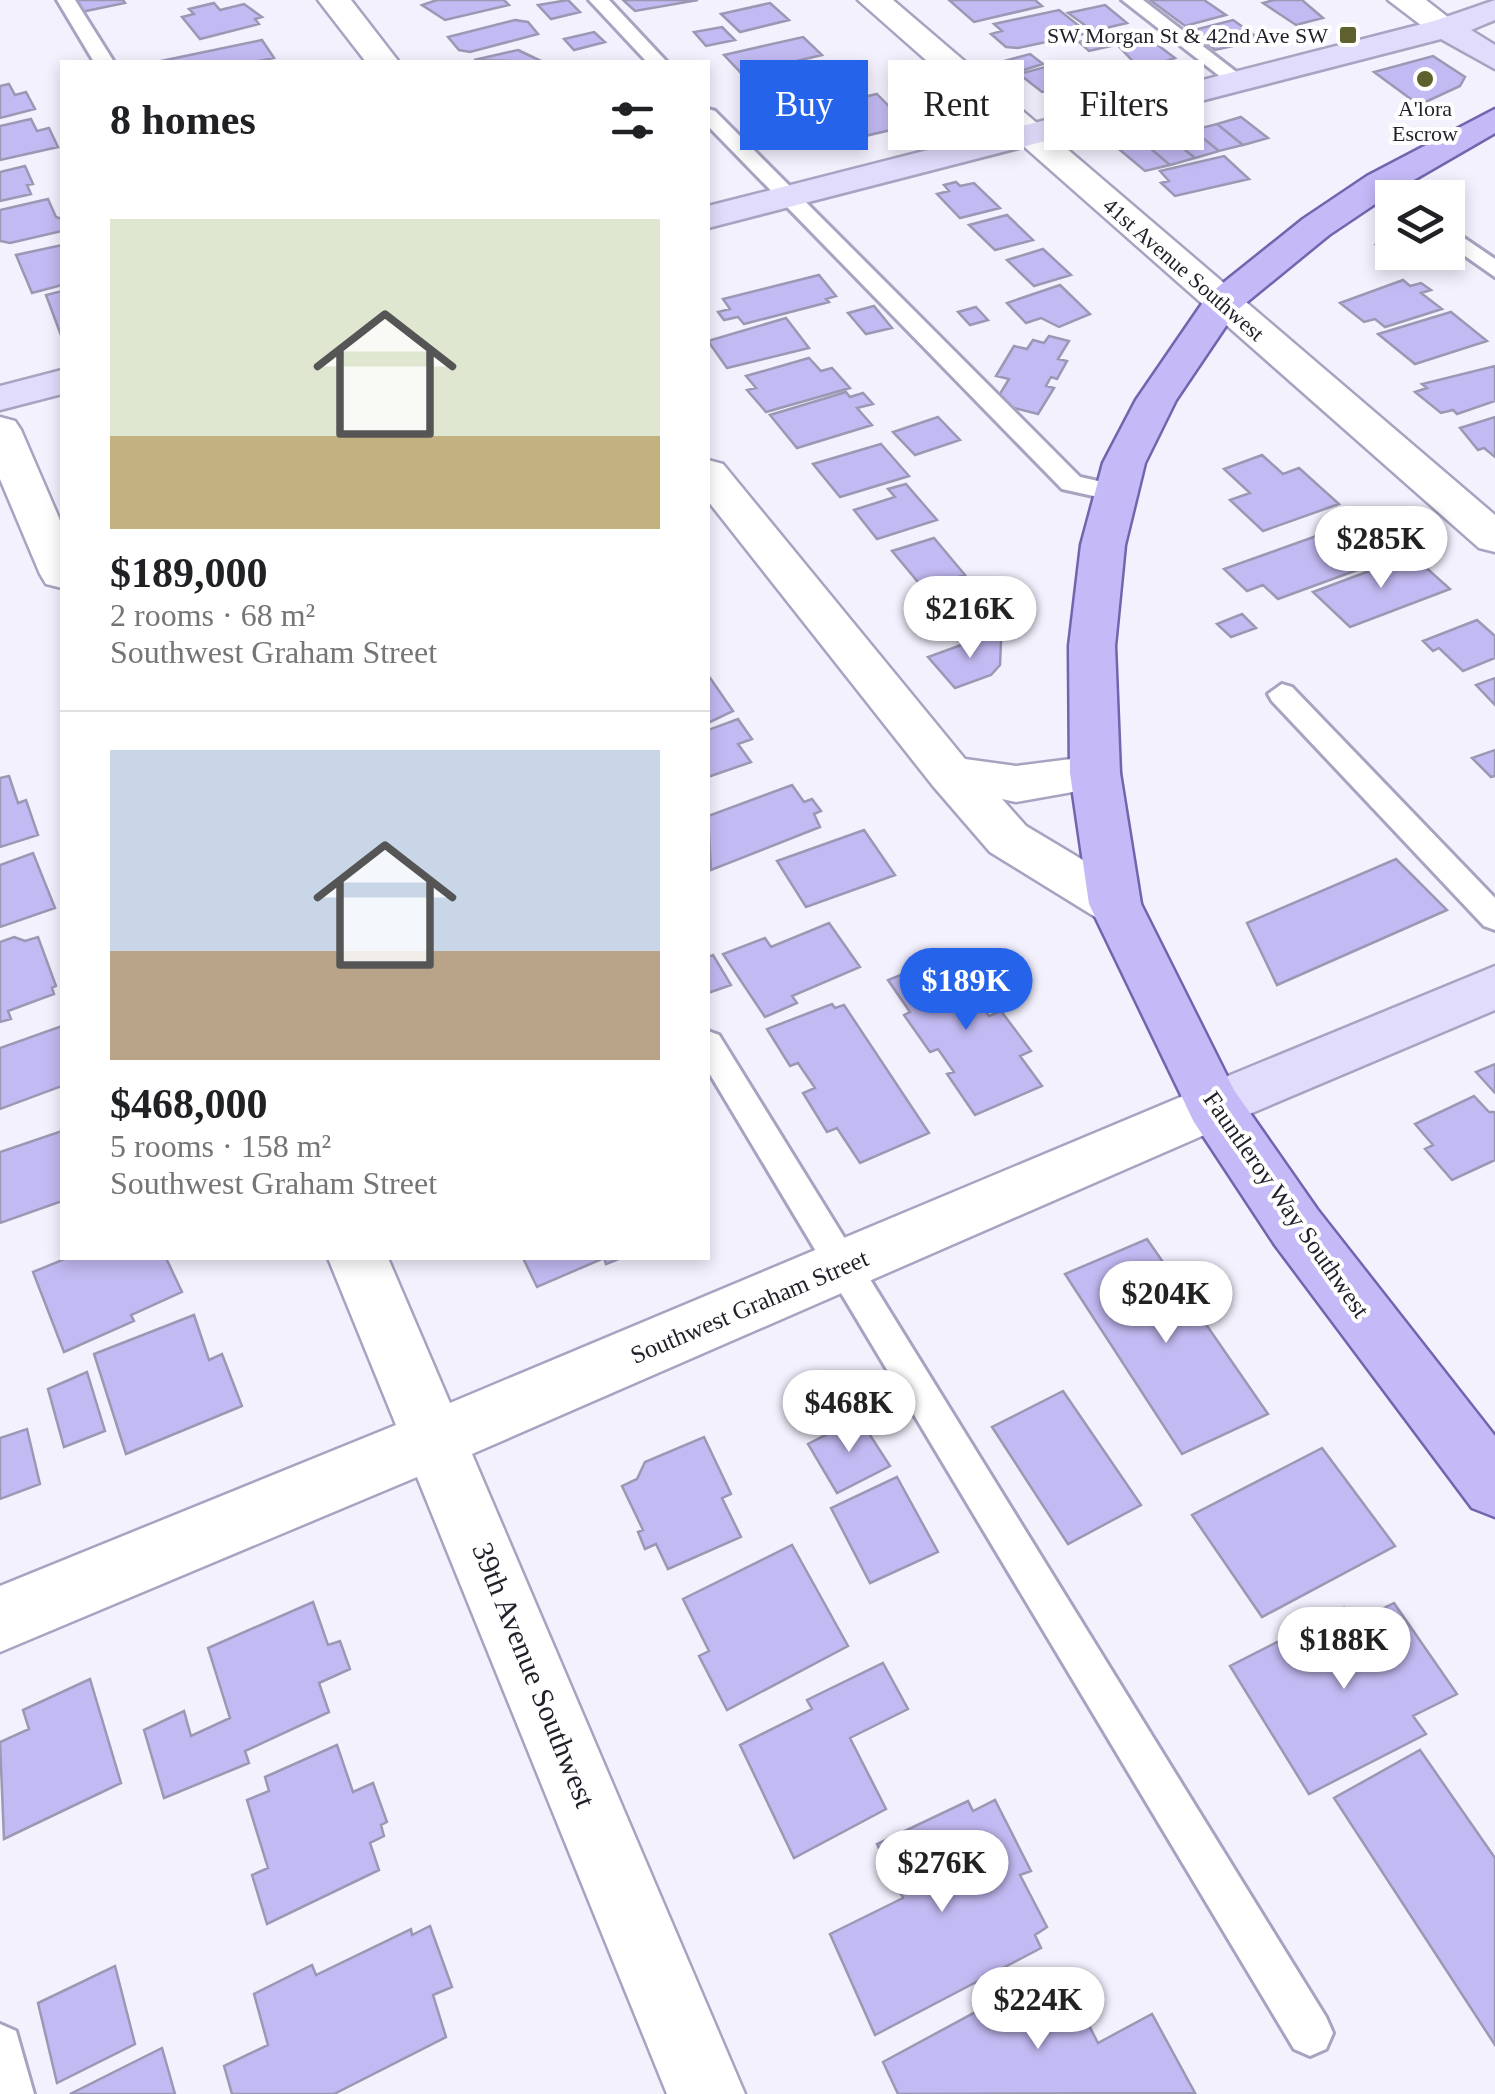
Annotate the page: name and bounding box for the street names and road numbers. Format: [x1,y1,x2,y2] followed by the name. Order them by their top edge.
[1098,193,1269,346] street label: 41st Avenue Southwest
[1198,1086,1375,1323] street label: Fauntleroy Way Southwest
[626,1244,872,1369] street label: Southwest Graham Street
[466,1538,603,1813] street label: 39th Avenue Southwest

